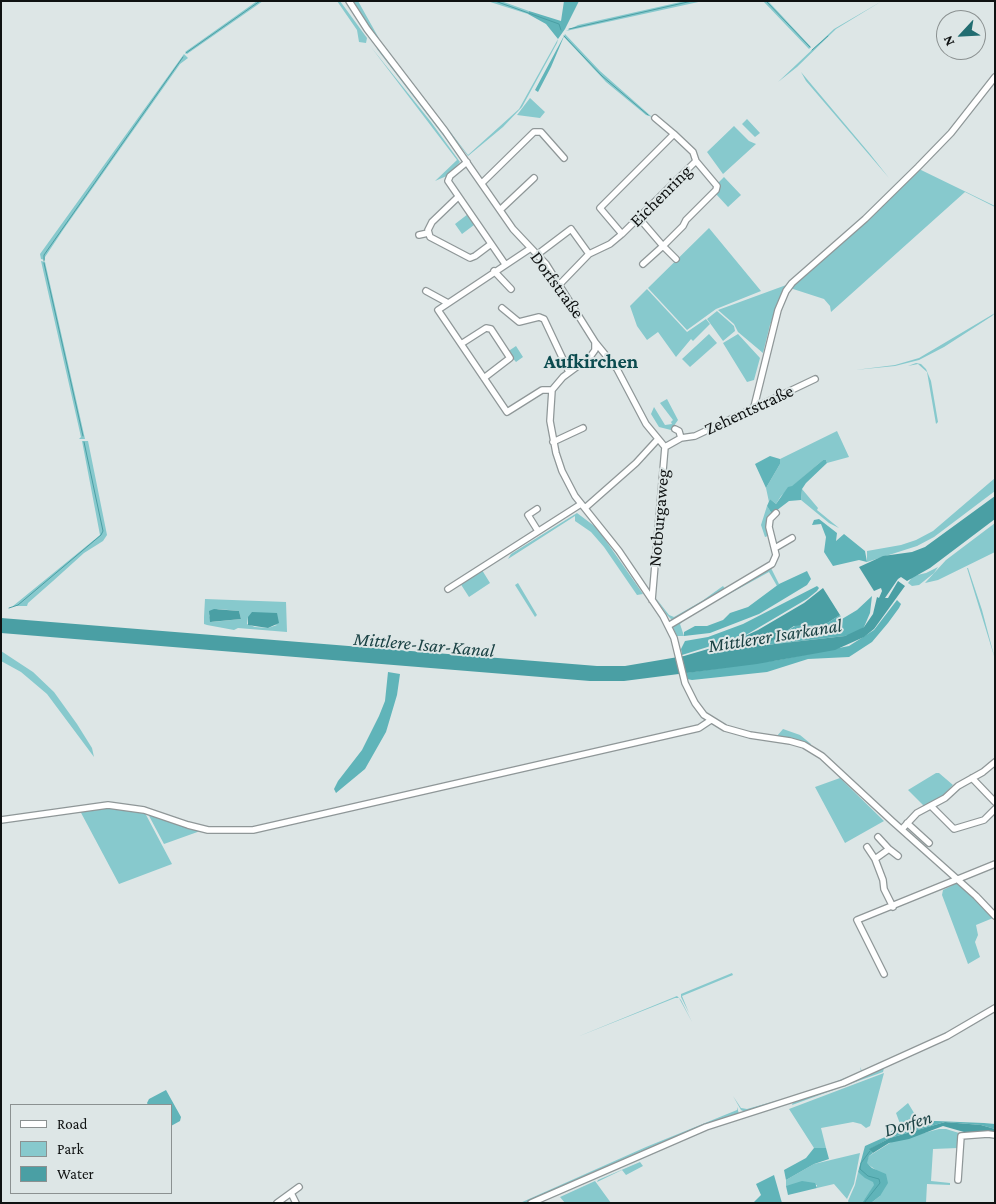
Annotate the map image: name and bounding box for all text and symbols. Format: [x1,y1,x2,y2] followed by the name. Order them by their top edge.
[936,10,986,60] north arrow
[939,33,958,49] text: N
[626,161,696,231] street label: Eichenring
[525,247,589,323] street label: Dorfstraße
[544,350,638,374] district label: Aufkirchen
[701,380,797,440] street label: Zehentstraße
[644,468,674,568] street label: Notburgaweg
[707,614,843,658] water label: Mittlerer Isarkanal
[353,627,495,663] water label: Mittlere-Isar-Kanal
[10,1104,172,1194] legend
[881,1106,935,1142] water label: Dorfen
[57,1116,87,1132] text: Road
[57,1141,84,1157] text: Park
[57,1166,94,1182] text: Water

